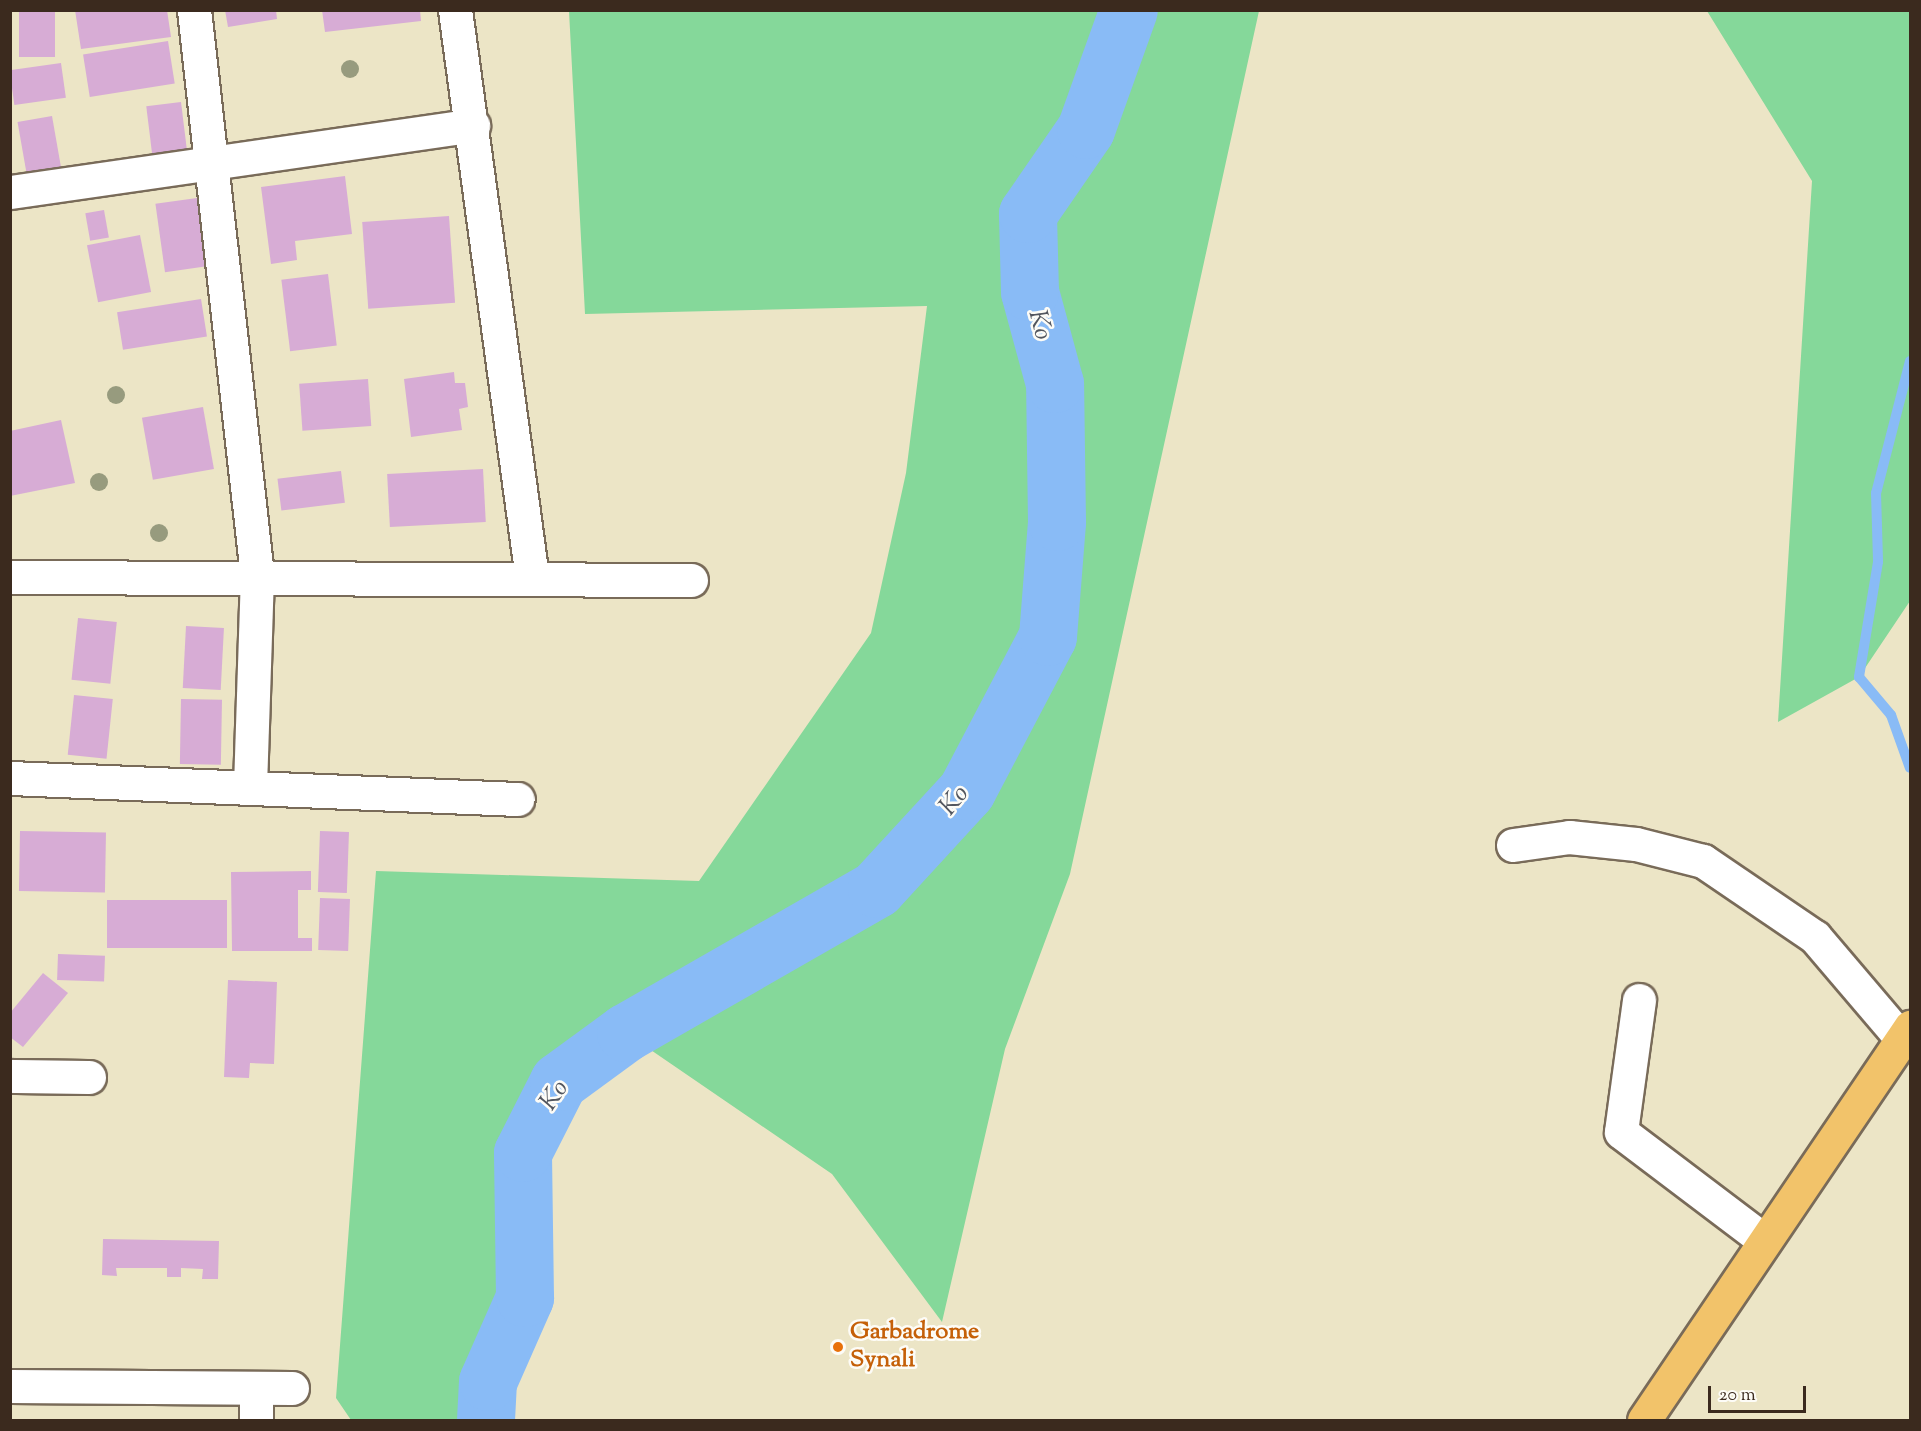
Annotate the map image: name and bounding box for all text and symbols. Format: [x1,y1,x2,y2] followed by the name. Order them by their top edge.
[1020,307,1058,343] water label: Ko
[933,780,977,822] water label: Ko
[534,1075,576,1117] water label: Ko
[850,1319,979,1375] place label: Garbadrome Synali
[831,1340,845,1354] marker: Garbadrome Synali
[1711,1374,1808,1412] scale bar
[1719,1383,1756,1409] text: 20 m

